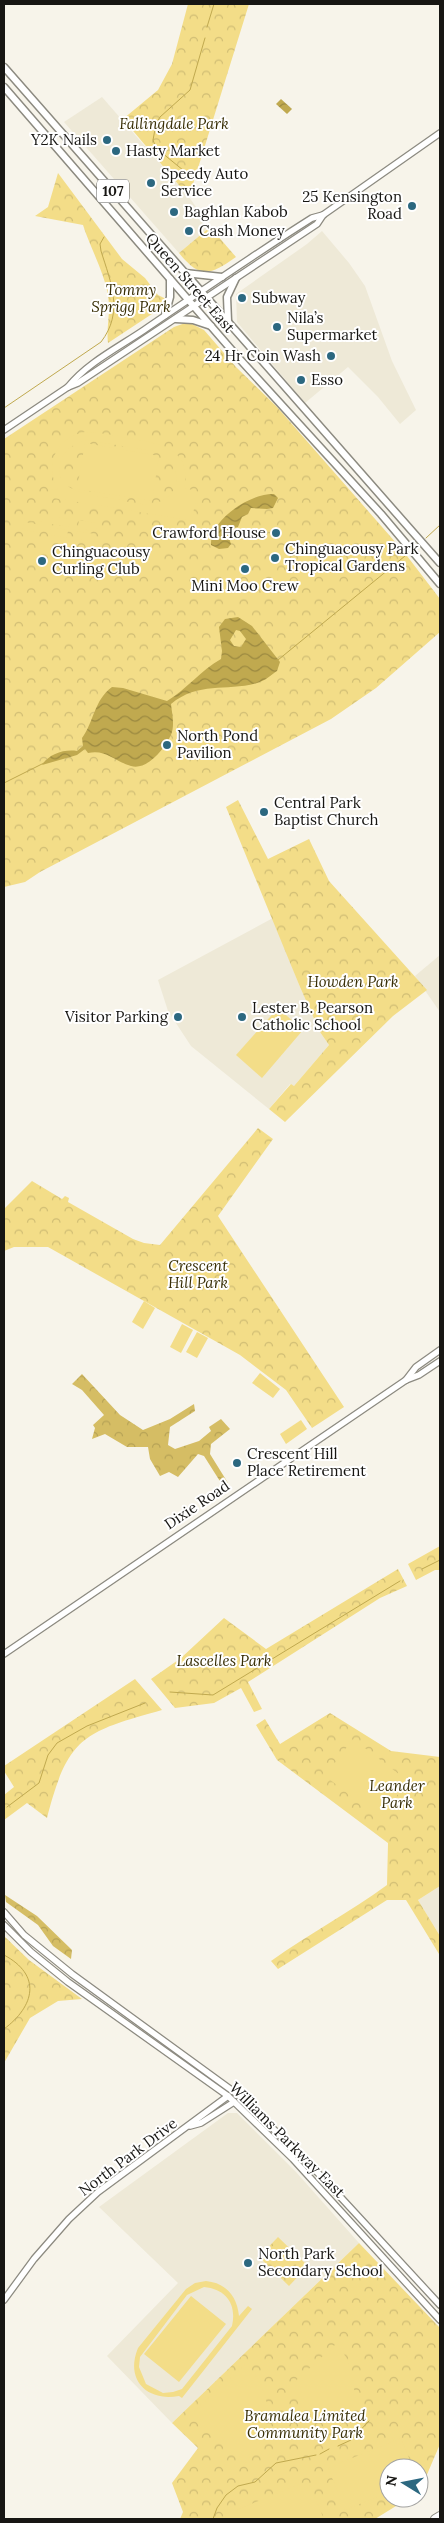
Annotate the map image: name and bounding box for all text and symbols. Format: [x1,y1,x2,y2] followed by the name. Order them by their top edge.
[119,114,229,133] park label: Fallingdale Park
[30,130,97,149] place label: Y2K Nails
[101,134,113,146] marker: Y2K Nails
[126,141,220,160] place label: Hasty Market
[110,145,122,157] marker: Hasty Market
[161,164,248,200] place label: Speedy Auto Service
[145,177,157,189] marker: Speedy Auto Service
[97,180,129,202] road number: 107
[302,187,402,223] place label: 25 Kensington Road
[406,200,418,212] marker: 25 Kensington Road
[184,202,288,221] place label: Baghlan Kabob
[168,206,180,218] marker: Baghlan Kabob
[199,221,285,240] place label: Cash Money
[183,225,195,237] marker: Cash Money
[142,229,239,337] street label: Queen Street East
[91,280,171,316] park label: Tommy Sprigg Park
[252,288,305,307] place label: Subway
[236,292,248,304] marker: Subway
[287,308,378,344] place label: Nila’s Supermarket
[271,321,283,333] marker: Nila’s Supermarket
[205,346,321,365] place label: 24 Hr Coin Wash
[325,350,337,362] marker: 24 Hr Coin Wash
[311,370,343,389] place label: Esso
[295,374,307,386] marker: Esso
[152,523,266,542] place label: Crawford House
[270,527,282,539] marker: Crawford House
[285,539,418,575] place label: Chinguacousy Park Tropical Gardens
[52,542,150,578] place label: Chinguacousy Curling Club
[269,552,281,564] marker: Chinguacousy Park Tropical Gardens
[36,555,48,567] marker: Chinguacousy Curling Club
[239,563,251,575] marker: Mini Moo Crew
[191,576,299,595] place label: Mini Moo Crew
[177,726,258,762] place label: North Pond Pavilion
[161,739,173,751] marker: North Pond Pavilion
[274,793,379,829] place label: Central Park Baptist Church
[258,806,270,818] marker: Central Park Baptist Church
[307,972,399,991] park label: Howden Park
[252,998,373,1034] place label: Lester B. Pearson Catholic School
[64,1007,169,1026] place label: Visitor Parking
[172,1011,184,1023] marker: Visitor Parking
[236,1011,248,1023] marker: Lester B. Pearson Catholic School
[168,1256,228,1292] park label: Crescent Hill Park
[247,1444,366,1480] place label: Crescent Hill Place Retirement
[231,1457,243,1469] marker: Crescent Hill Place Retirement
[161,1476,233,1533] street label: Dixie Road
[176,1651,272,1670] park label: Lascelles Park
[369,1776,425,1812] park label: Leander Park
[226,2078,349,2202] street label: Williams Parkway East
[75,2113,181,2200] street label: North Park Drive
[258,2244,383,2280] place label: North Park Secondary School
[242,2257,254,2269] marker: North Park Secondary School
[244,2406,366,2442] park label: Bramalea Limited Community Park
[379,2458,429,2508] north arrow
[381,2474,401,2488] text: N

